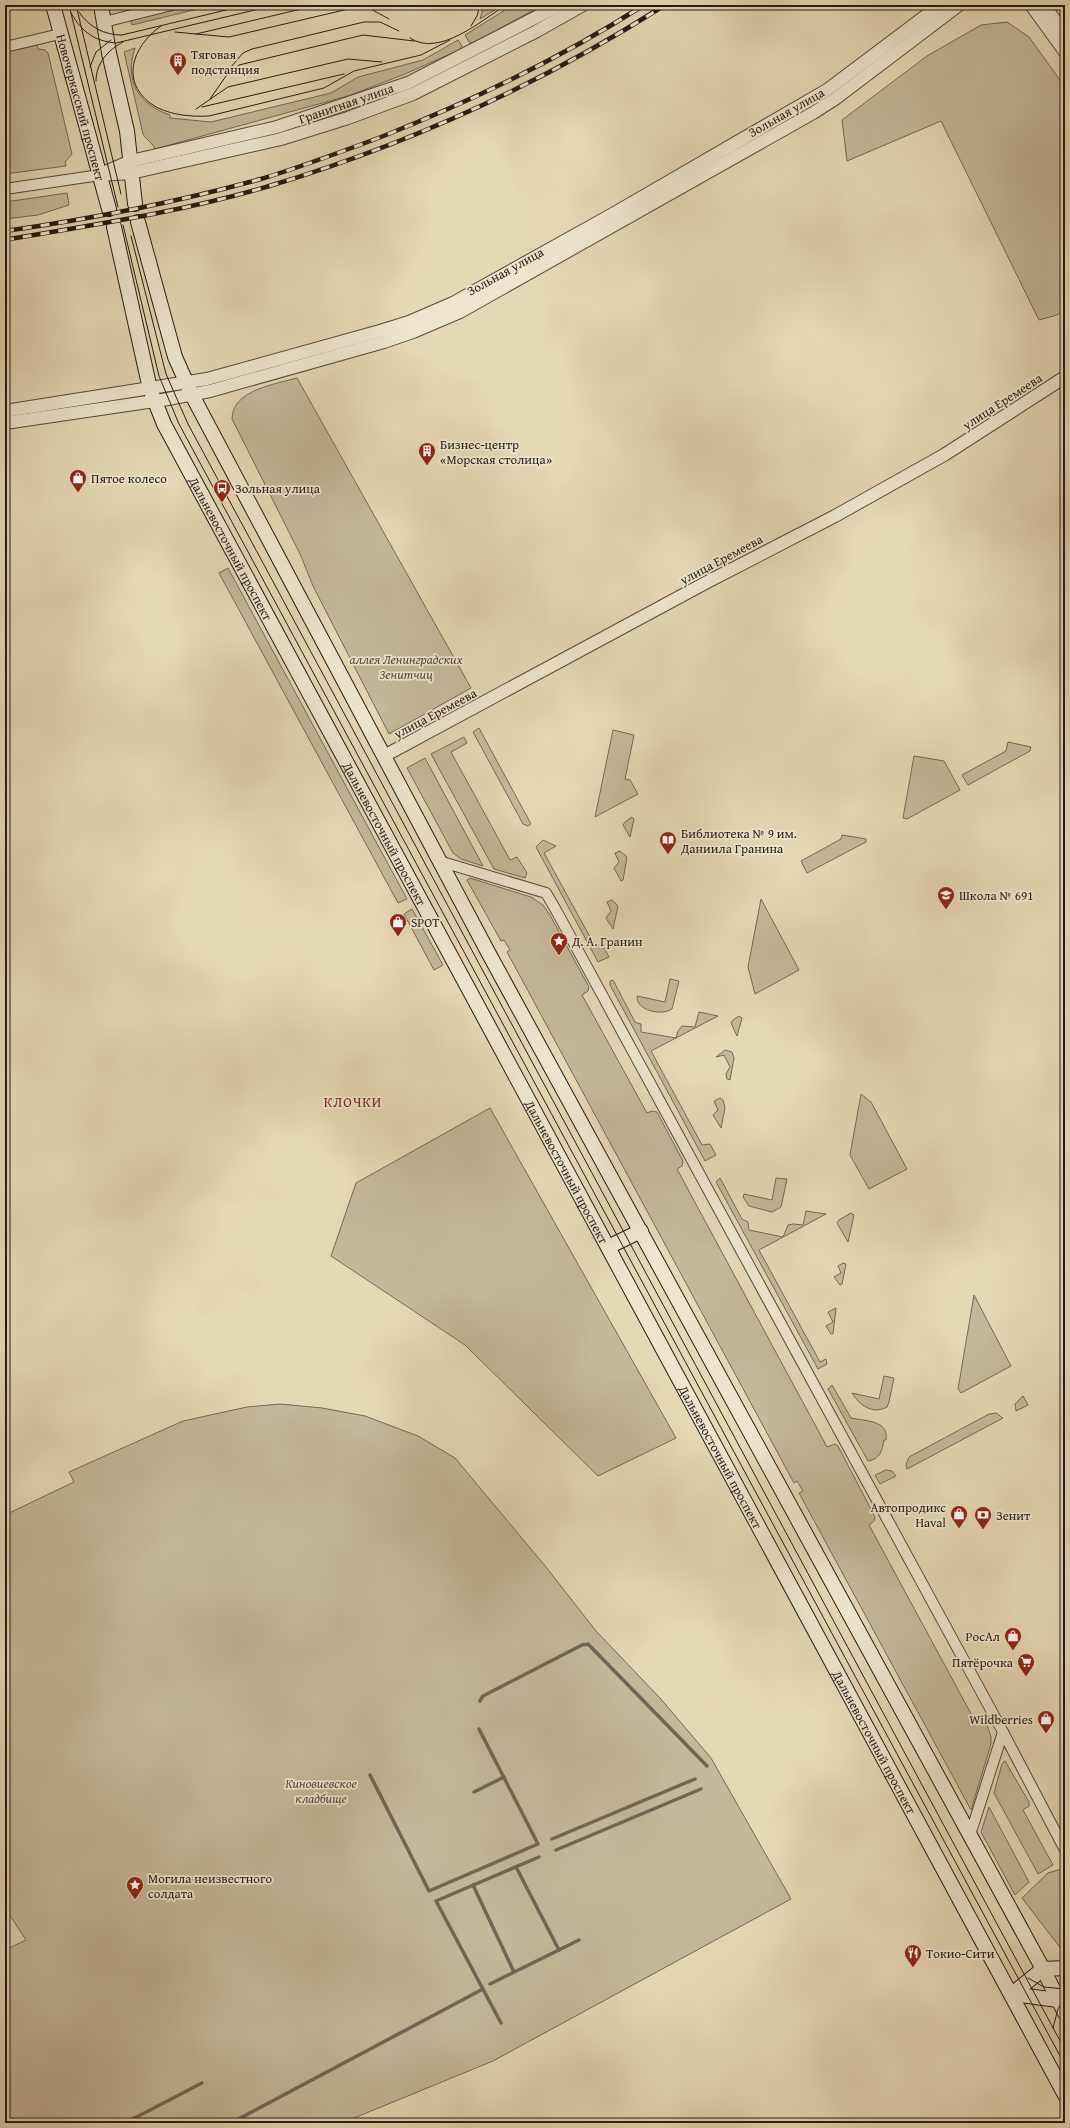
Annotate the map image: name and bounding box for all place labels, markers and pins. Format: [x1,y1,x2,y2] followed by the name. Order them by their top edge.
[191,45,260,79] place label: Тяговая подстанция
[168,51,188,76] building icon: Тяговая подстанция
[440,435,552,469] place label: Бизнес-центр «Морская столица»
[417,441,437,466] building icon: Бизнес-центр «Морская столица»
[68,468,88,493] shop icon: Пятое колесо
[91,469,167,488] place label: Пятое колесо
[212,478,232,503] bus stop icon: Зольная улица
[235,479,321,498] place label: Зольная улица
[680,824,797,858] place label: Библиотека № 9 им. Даниила Гранина
[658,830,678,855] library icon: Библиотека № 9 им. Даниила Гранина
[936,885,956,910] school or university icon: Школа № 691
[959,886,1033,905] place label: Школа № 691
[388,912,408,937] shop icon: SPOT
[411,913,440,932] place label: SPOT
[549,931,569,956] place icon: Д. А. Гранин
[571,932,643,951] place label: Д. А. Гранин
[871,1498,946,1532] place label: Автопродикс Haval
[949,1504,969,1529] shop icon: Автопродикс Haval
[973,1505,993,1530] bank icon: Зенит
[996,1506,1031,1525] place label: Зенит
[1003,1626,1023,1651] shop icon: РосАл
[966,1627,1000,1646] place label: РосАл
[1016,1652,1036,1677] supermarket icon: Пятёрочка
[952,1653,1014,1672] place label: Пятёрочка
[1036,1709,1056,1734] shop icon: Wildberries
[969,1710,1033,1729] place label: Wildberries
[148,1869,272,1903] place label: Могила неизвестного солдата
[125,1875,145,1900] place icon: Могила неизвестного солдата
[903,1943,923,1968] restaurant icon: Токио-Сити
[926,1944,995,1963] place label: Токио-Сити

